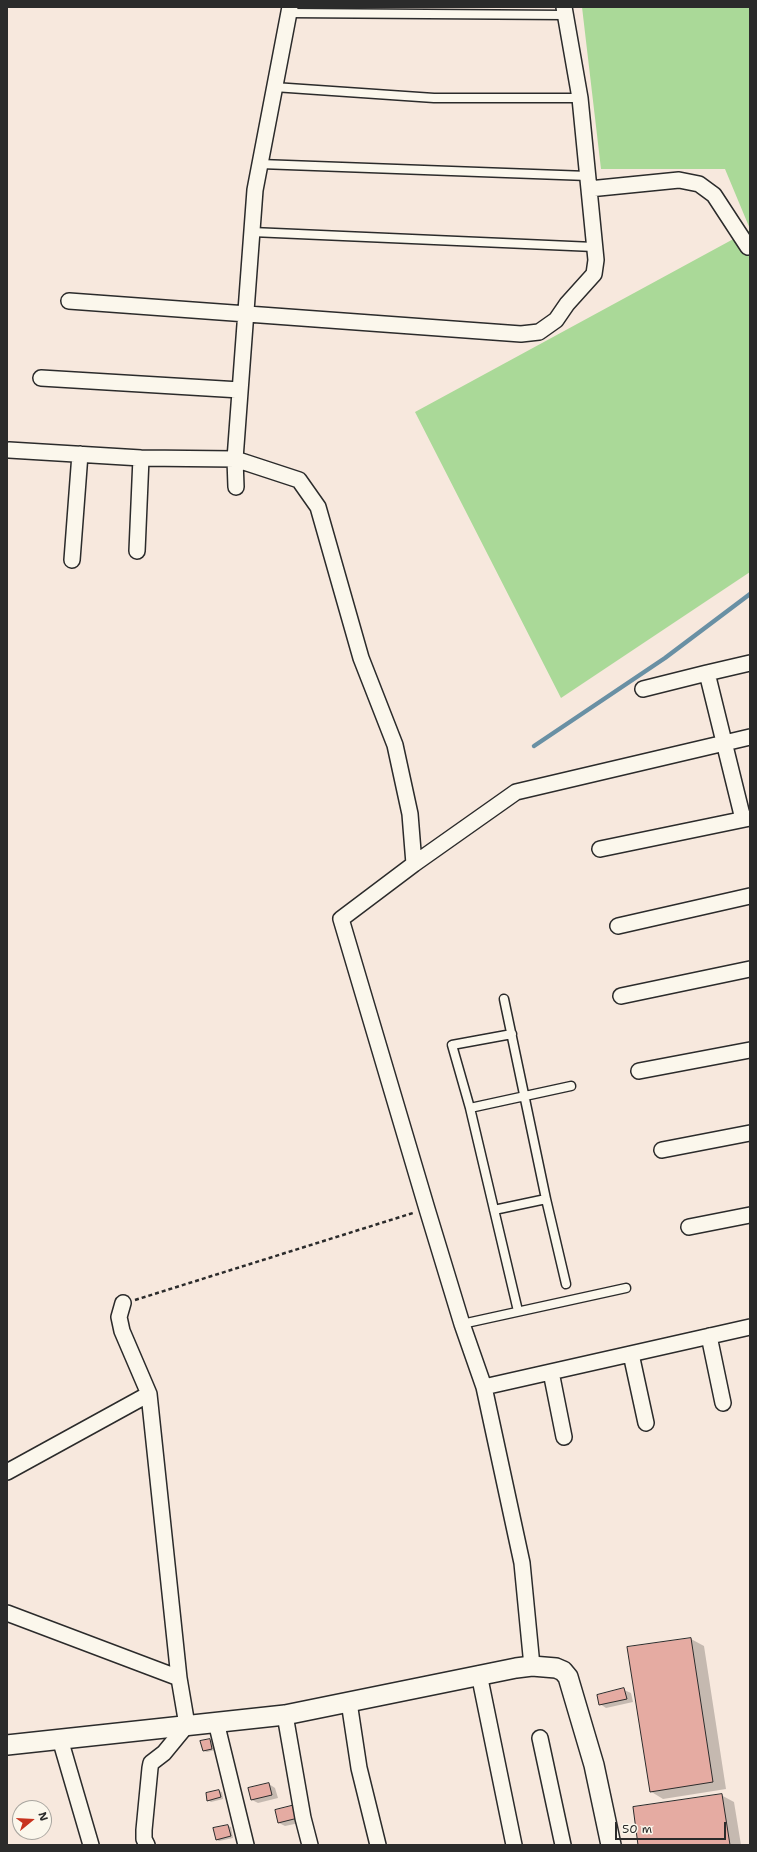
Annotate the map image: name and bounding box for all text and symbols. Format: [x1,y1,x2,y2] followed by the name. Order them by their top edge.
[12,1800,52,1840] north arrow
[34,1810,51,1823] text: N
[617,1814,728,1840] scale bar
[622,1821,652,1837] text: 50 m

